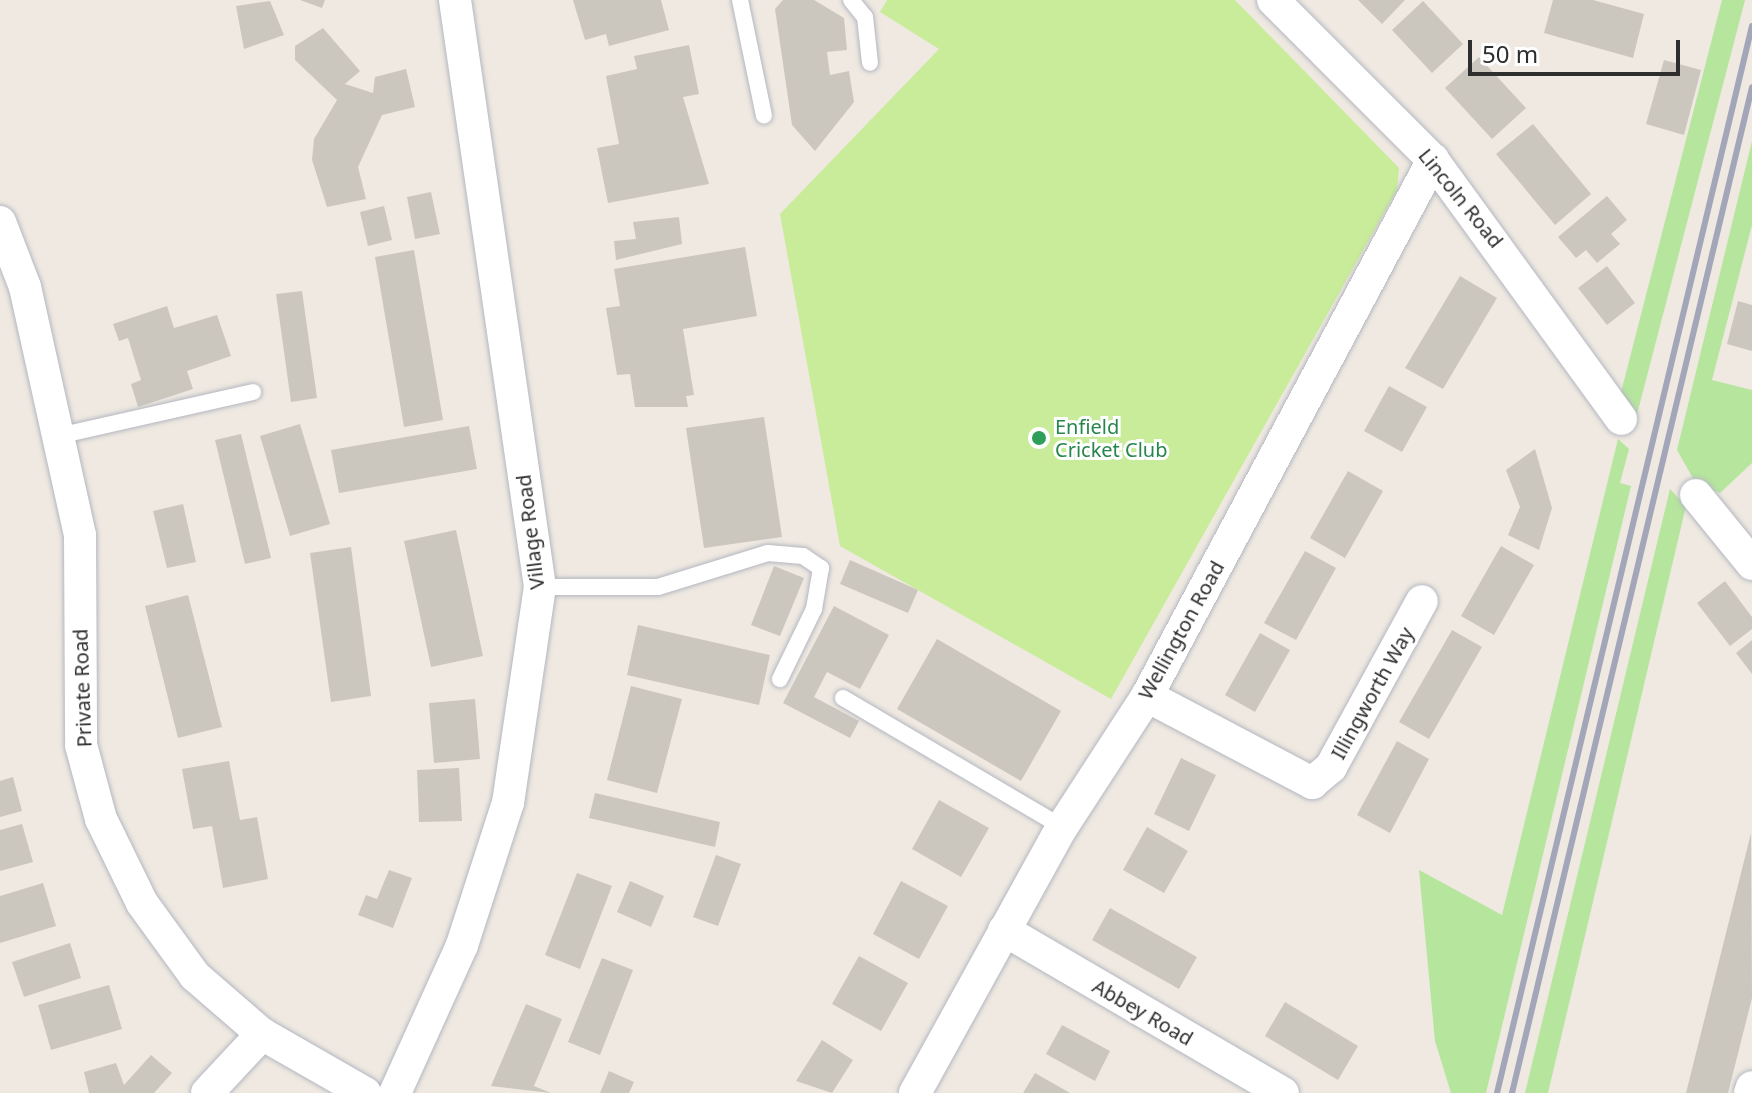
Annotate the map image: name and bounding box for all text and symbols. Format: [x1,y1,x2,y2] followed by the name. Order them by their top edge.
[1472,24,1684,74] scale bar
[1482,37,1538,70] text: 50 m
[1414,144,1508,252] street label: Lincoln Road
[1055,414,1167,461] place label: Enfield Cricket Club
[1030,429,1048,447] marker: Enfield Cricket Club
[511,473,549,591] street label: Village Road
[1133,557,1229,703] street label: Wellington Road
[1326,623,1418,763] street label: Illingworth Way
[68,628,96,748] street label: Private Road
[1089,974,1197,1050] street label: Abbey Road

